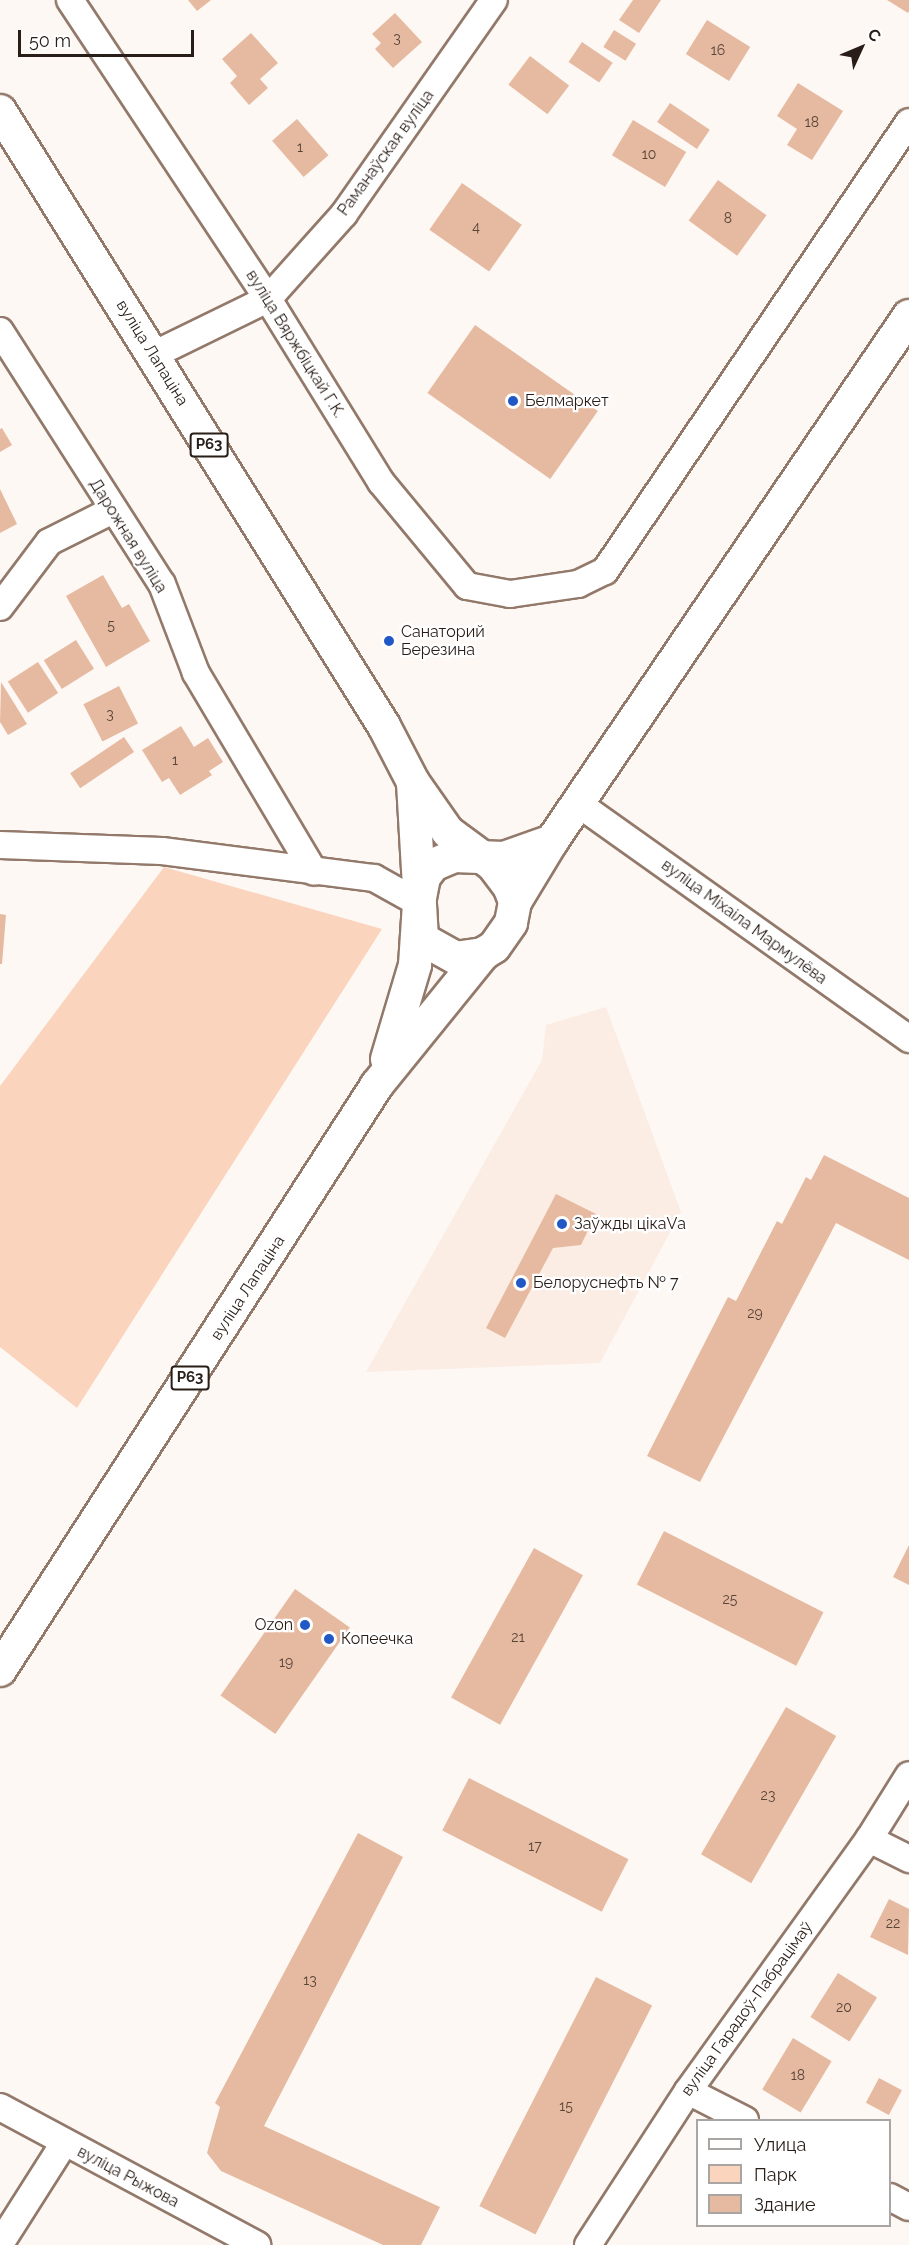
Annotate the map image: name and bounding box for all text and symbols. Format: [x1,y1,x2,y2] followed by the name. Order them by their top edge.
[21,18,196,56] scale bar
[831,18,891,78] north arrow
[864,25,885,46] text: С
[29,30,71,51] text: 50 m
[393,30,401,46] house number: 3
[711,42,725,58] house number: 16
[334,86,438,220] street label: Раманаўская вуліца
[805,114,819,130] house number: 18
[297,139,303,155] house number: 1
[642,146,656,162] house number: 10
[724,210,732,226] house number: 8
[472,219,480,235] house number: 4
[242,267,348,421] street label: вуліца Вяржбіцкай Г.К.
[112,297,192,409] street label: вуліца Лапаціна
[525,391,609,411] place label: Белмаркет
[506,394,520,408] marker: Белмаркет
[190,433,228,457] road number: Р63
[85,475,171,597] street label: Дарожная вуліца
[107,617,115,633] house number: 5
[401,622,485,660] place label: Санаторий Березина
[382,634,396,648] marker: Санаторий Березина
[106,706,114,722] house number: 3
[172,752,178,768] house number: 1
[658,856,830,988] street label: вуліца Міхаіла Мармулёва
[574,1214,686,1234] place label: Заўжды цікаVа
[555,1217,569,1231] marker: Заўжды цікаVа
[207,1232,289,1344] street label: вуліца Лапаціна
[533,1273,678,1293] place label: Белоруснефть № 7
[514,1276,528,1290] marker: Белоруснефть № 7
[747,1305,763,1321] house number: 29
[170,1366,210,1390] road number: Р63
[723,1591,737,1607] house number: 25
[254,1615,293,1635] place label: Ozon
[298,1618,312,1632] marker: Ozon
[341,1629,413,1649] place label: Копеечка
[511,1629,525,1645] house number: 21
[322,1632,336,1646] marker: Копеечка
[279,1654,293,1670] house number: 19
[761,1787,775,1803] house number: 23
[528,1838,542,1854] house number: 17
[886,1915,900,1931] house number: 22
[677,1918,817,2100] street label: вуліца Гарадоў-Пабрацімаў
[303,1972,317,1988] house number: 13
[836,1999,852,2015] house number: 20
[791,2067,805,2083] house number: 18
[559,2098,573,2114] house number: 15
[696,2119,891,2227] legend
[754,2134,806,2155] text: Улица
[74,2142,182,2212] street label: вуліца Рыжова
[754,2164,797,2185] text: Парк
[754,2194,816,2215] text: Здание

